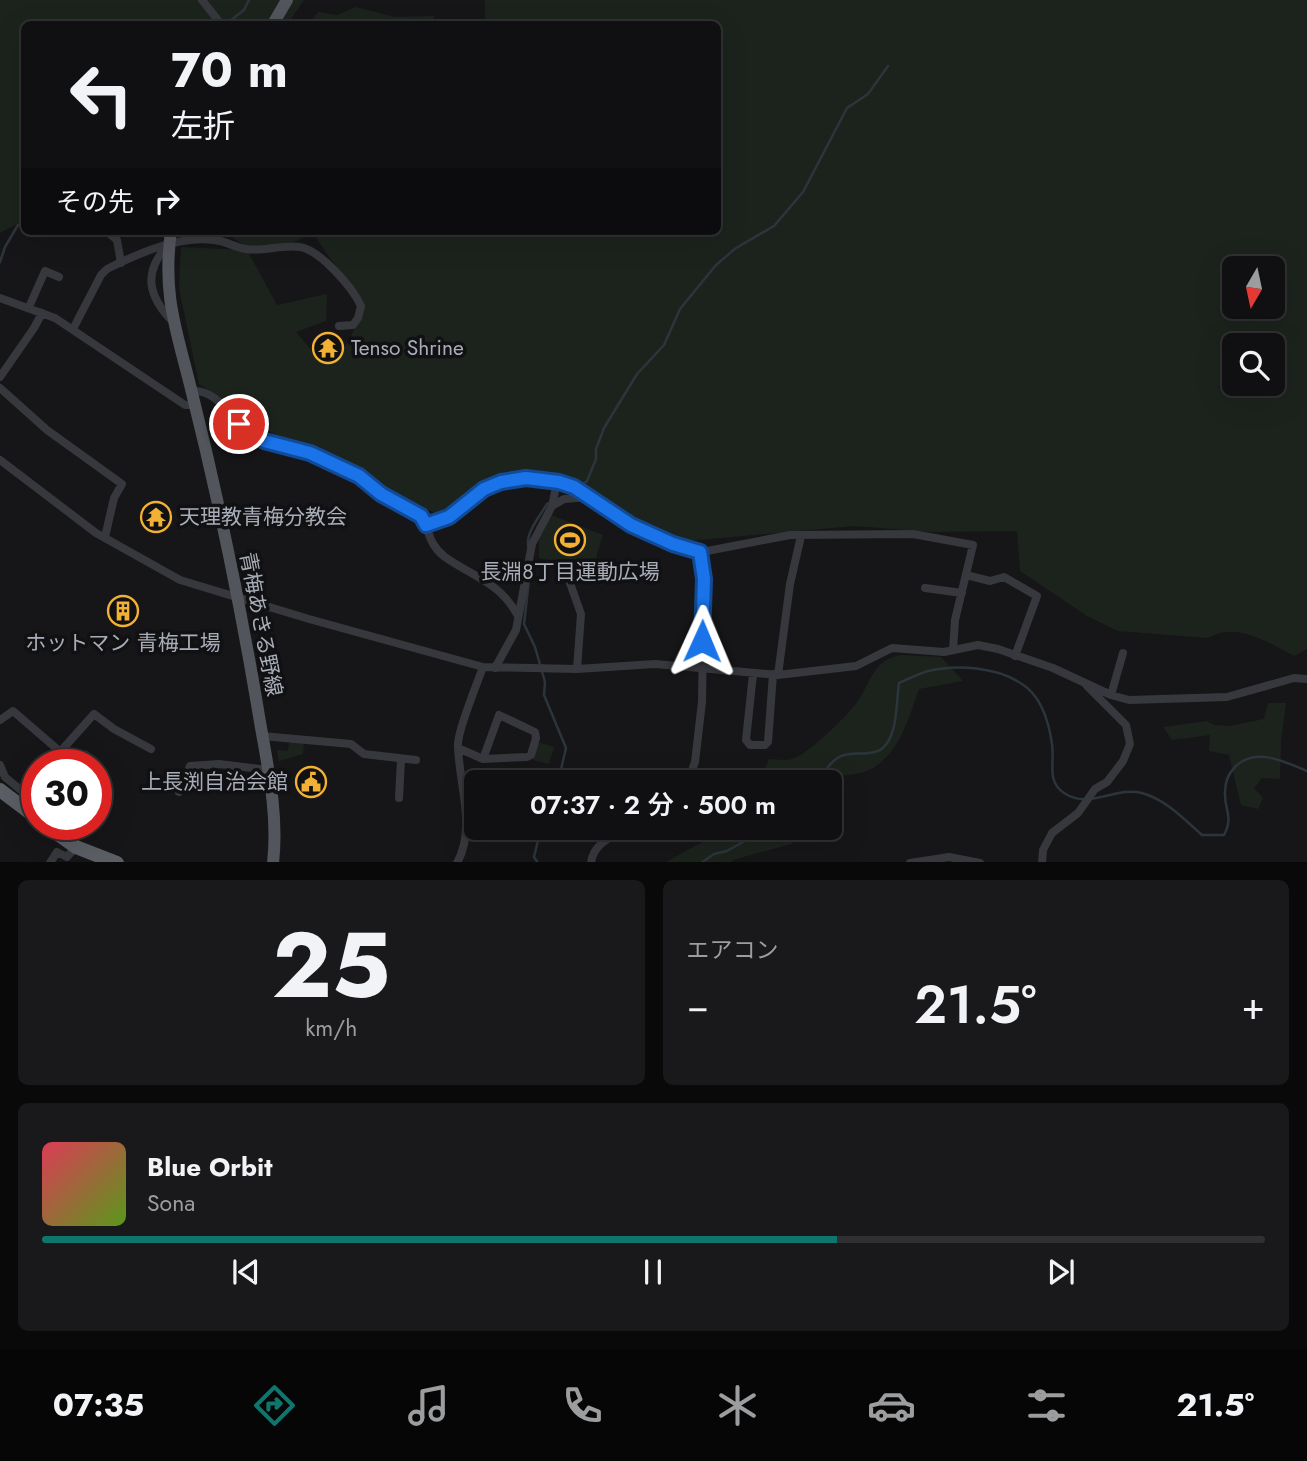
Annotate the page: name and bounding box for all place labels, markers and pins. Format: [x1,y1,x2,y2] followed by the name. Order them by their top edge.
[311,331,345,365] temple icon: Tenso Shrine
[351,333,464,363] place label: Tenso Shrine
[209,394,269,454] pin
[139,500,173,534] temple icon: 天理教青梅分教会
[179,502,347,532] place label: 天理教青梅分教会
[553,523,587,557] sports icon: 長淵8丁目運動広場
[480,557,660,587] place label: 長淵8丁目運動広場
[106,594,140,628] building icon: ホットマン 青梅工場
[25,628,221,658] place label: ホットマン 青梅工場
[294,765,328,799] public building icon: 上長渕自治会館
[141,767,288,797] place label: 上長渕自治会館

